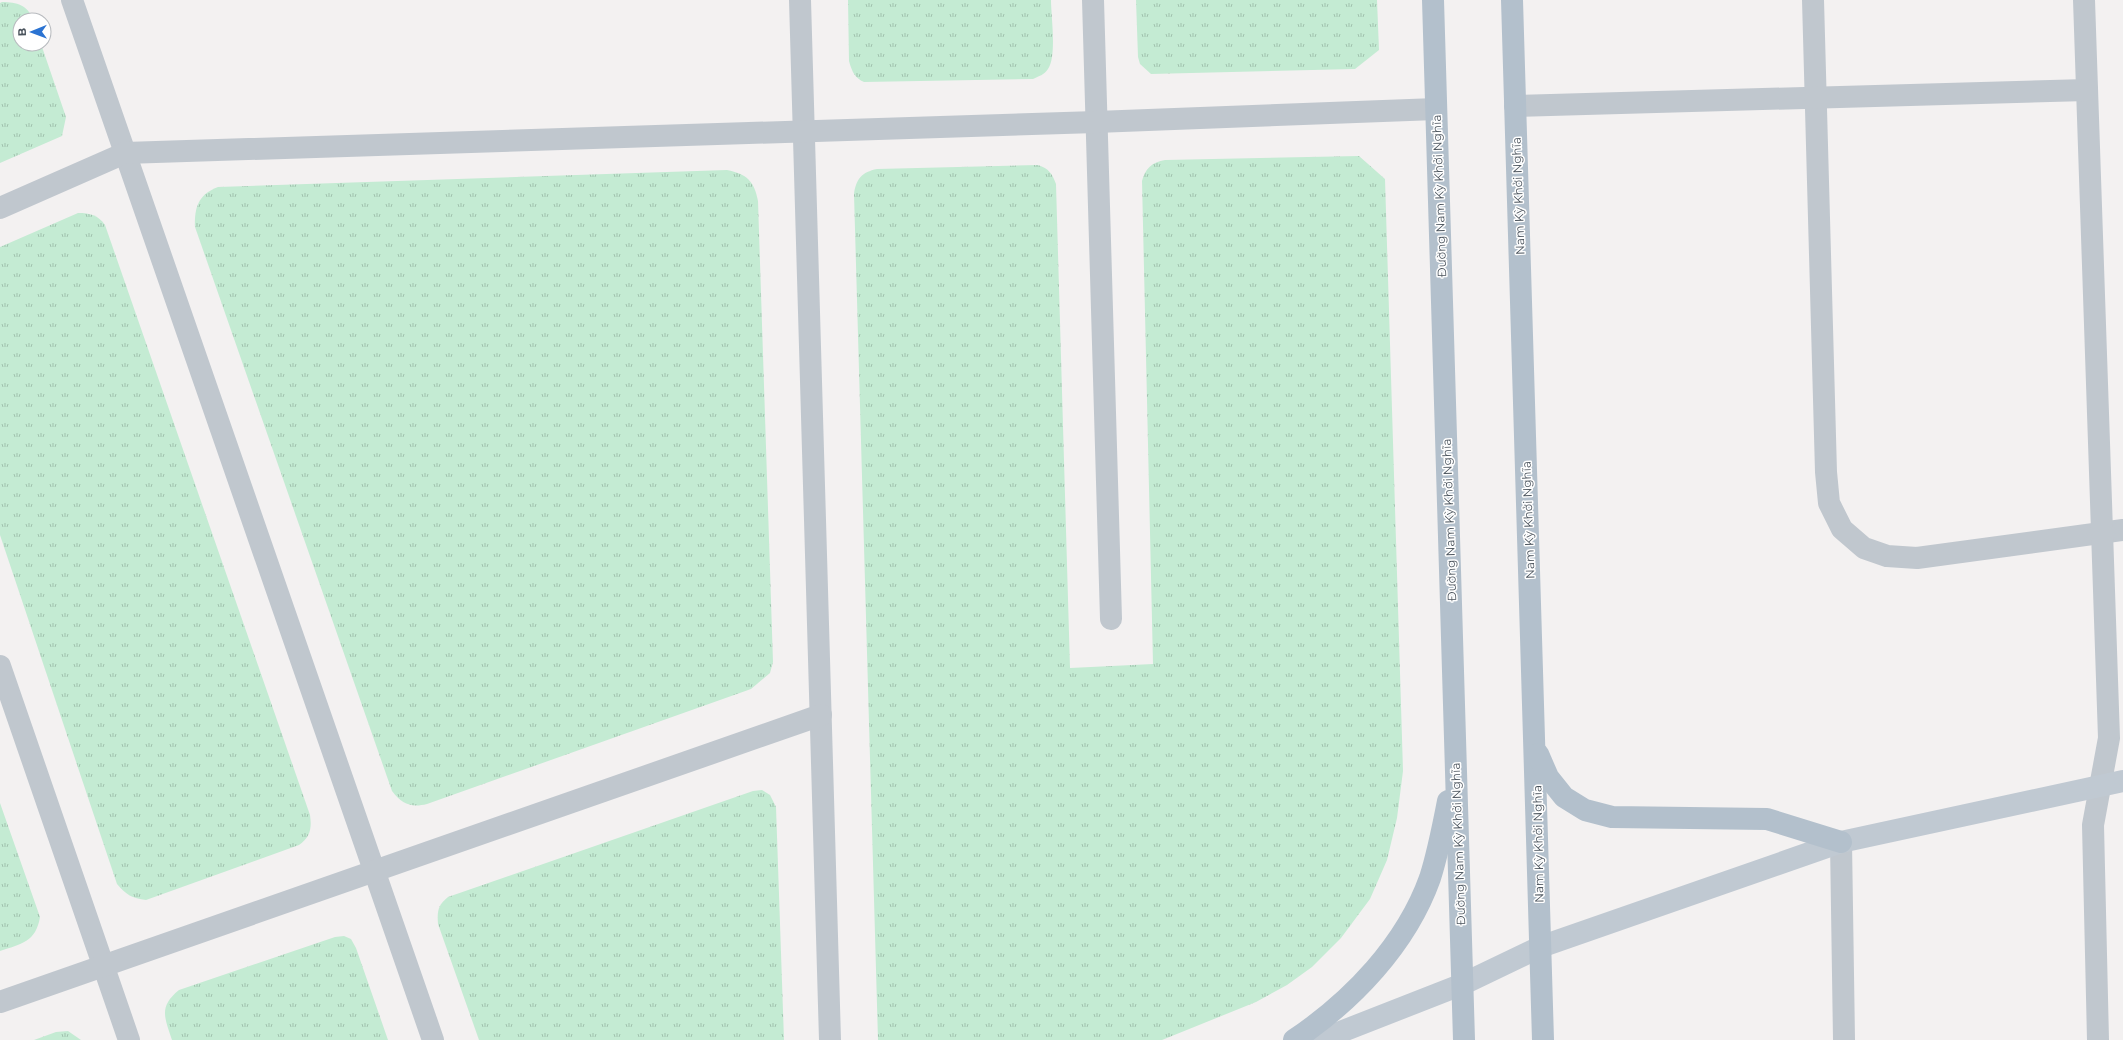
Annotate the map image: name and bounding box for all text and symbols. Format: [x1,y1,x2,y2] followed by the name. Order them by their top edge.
[12,12,52,52] north arrow
[15,28,29,37] text: B
[1429,114,1449,278] street label: Đường Nam Kỳ Khởi Nghĩa
[1508,137,1528,255] street label: Nam Kỳ Khởi Nghĩa
[1439,438,1459,602] street label: Đường Nam Kỳ Khởi Nghĩa
[1518,461,1538,579] street label: Nam Kỳ Khởi Nghĩa
[1448,762,1468,926] street label: Đường Nam Kỳ Khởi Nghĩa
[1529,785,1547,903] street label: Nam Kỳ Khởi Nghĩa

